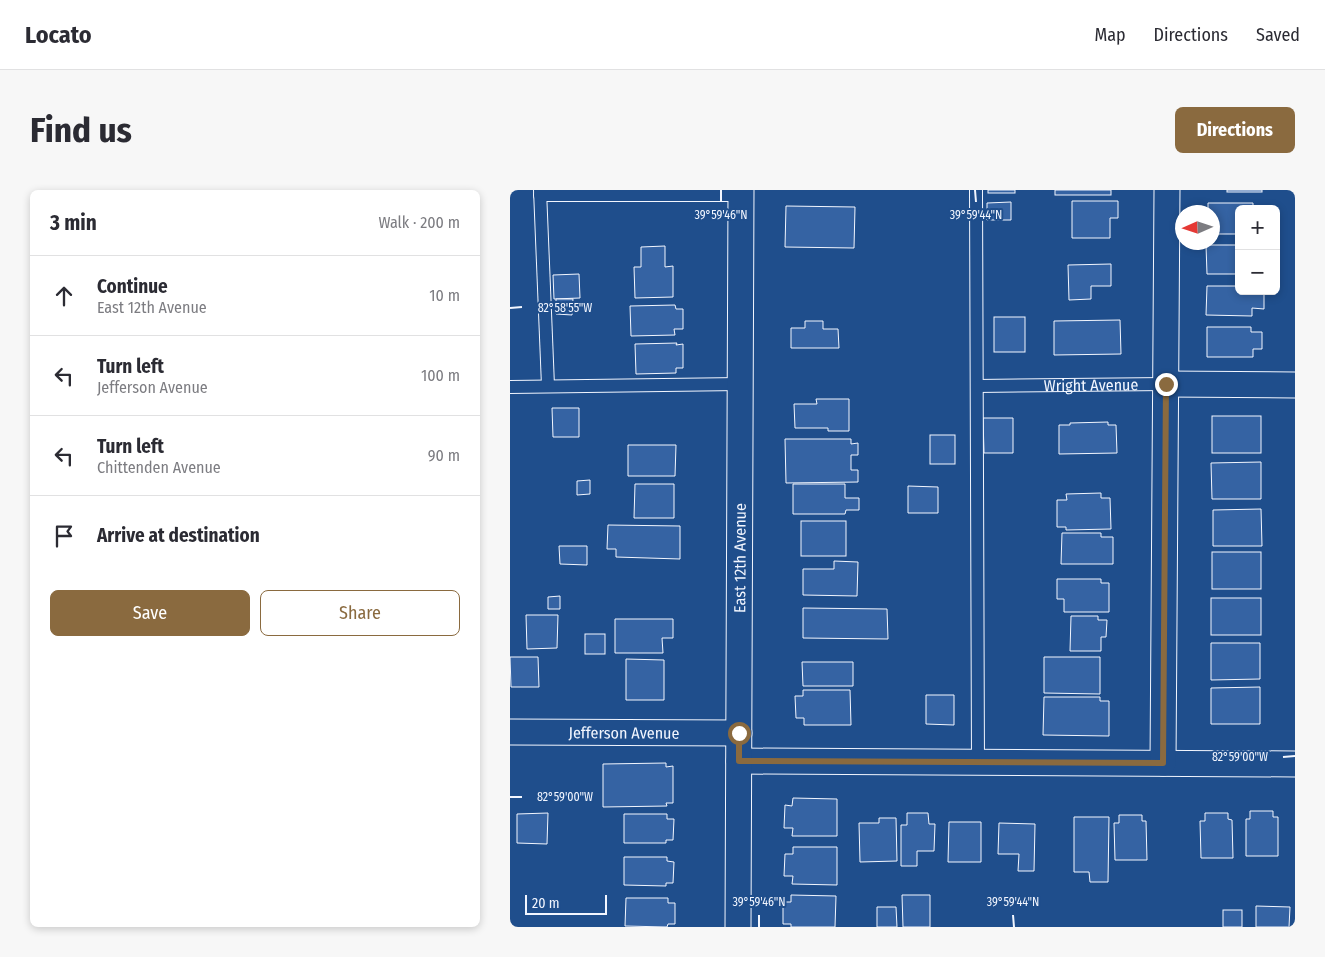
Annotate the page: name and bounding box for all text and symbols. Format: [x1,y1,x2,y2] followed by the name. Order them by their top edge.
[25,21,91,49] text: Locato
[1094,24,1126,46] text: Map
[1154,24,1228,46] text: Directions
[1256,24,1300,46] text: Saved
[1175,107,1295,153] button: Directions
[30,109,132,151] text: Find us
[1175,205,1220,250] north arrow
[1235,205,1280,295] map controls
[1235,205,1280,250] button: +
[694,208,748,222] text: 39°59'46"N
[950,208,1002,222] text: 39°59'44"N
[50,210,97,236] text: 3 min
[378,213,460,232] text: Walk · 200 m
[1235,250,1280,295] button: −
[97,275,168,298] text: Continue
[50,282,78,310] icon: ahead
[429,286,460,305] text: 10 m
[97,298,207,317] text: East 12th Avenue
[538,301,592,315] text: 82°58'55"W
[97,355,164,378] text: Turn left
[50,362,78,390] icon: left
[421,366,460,385] text: 100 m
[1155,373,1178,396] route end
[1044,375,1139,395] street label: Wright Avenue
[97,378,208,397] text: Jefferson Avenue
[97,435,164,458] text: Turn left
[50,442,78,470] icon: left
[428,446,460,465] text: 90 m
[97,458,221,477] text: Chittenden Avenue
[730,503,750,613] street label: East 12th Avenue
[50,522,78,550] icon: arrive
[97,524,260,547] text: Arrive at destination
[50,590,250,636] button: Save
[260,590,460,636] button: Share
[728,722,751,745] route start
[569,723,680,743] street label: Jefferson Avenue
[1212,750,1268,764] text: 82°59'00"W
[537,790,593,804] text: 82°59'00"W
[525,892,608,915] scale bar
[532,895,560,912] text: 20 m
[732,895,786,909] text: 39°59'46"N
[987,895,1039,909] text: 39°59'44"N

